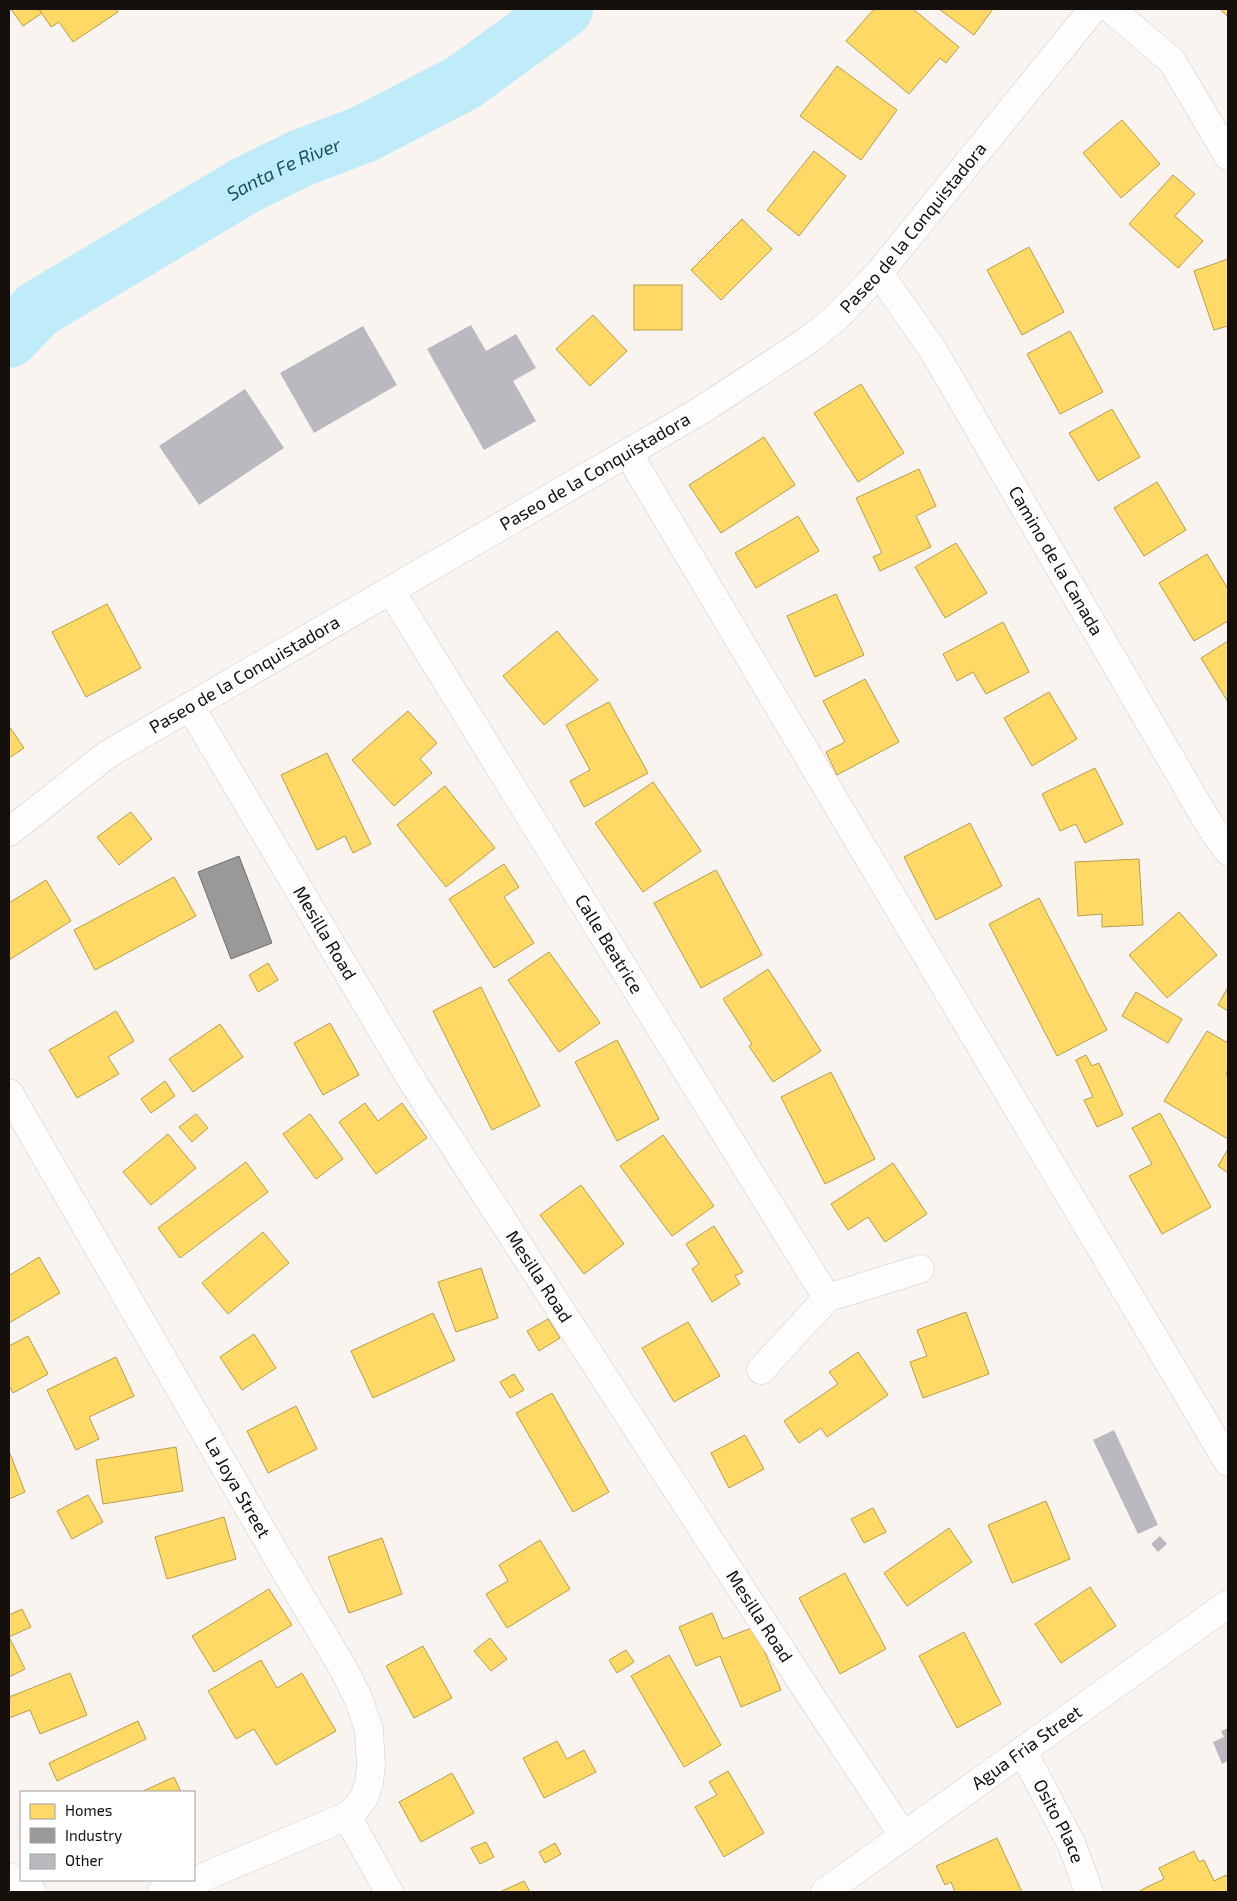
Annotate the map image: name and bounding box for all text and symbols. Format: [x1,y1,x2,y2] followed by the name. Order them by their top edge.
[222,132,344,205] water label: Santa Fe River
[835,137,991,317] street label: Paseo de la Conquistadora
[495,407,694,535] street label: Paseo de la Conquistadora
[1005,482,1109,639] street label: Camino de la Canada
[145,610,343,738] street label: Paseo de la Conquistadora
[289,882,362,983] street label: Mesilla Road
[571,890,648,997] street label: Calle Beatrice
[502,1226,578,1326] street label: Mesilla Road
[200,1433,276,1542] street label: La Joya Street
[722,1566,798,1666] street label: Mesilla Road
[967,1700,1086,1794] street label: Agua Fria Street
[1029,1775,1090,1866] street label: Osito Place
[20,1791,195,1881] legend
[65,1801,112,1819] text: Homes
[65,1826,122,1844] text: Industry
[65,1851,104,1869] text: Other

